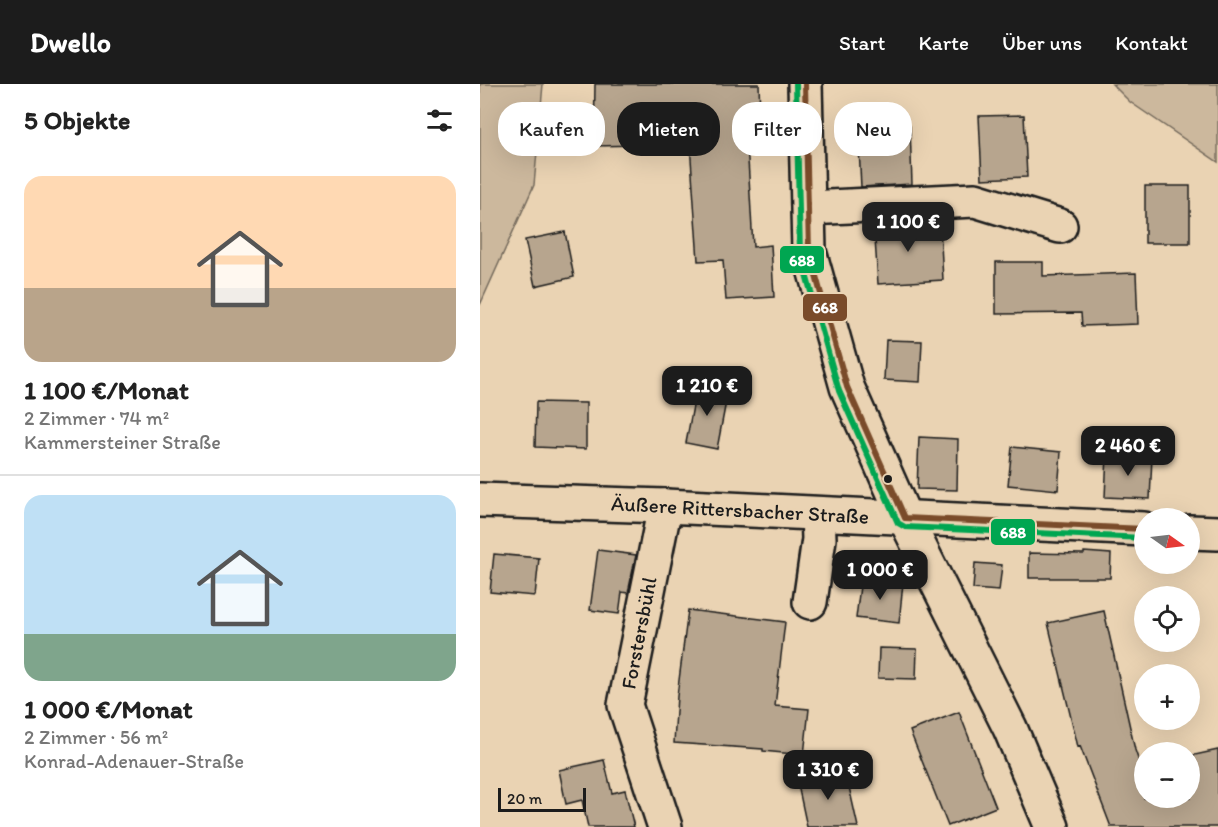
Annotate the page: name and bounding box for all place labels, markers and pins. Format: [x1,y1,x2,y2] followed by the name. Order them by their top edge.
[853,202,963,253] pin: 1 100 €
[652,366,762,417] pin: 1 210 €
[1073,426,1183,477] pin: 2 460 €
[882,473,894,485] unlabelled marker
[825,550,935,601] pin: 1 000 €
[773,750,883,801] pin: 1 310 €

